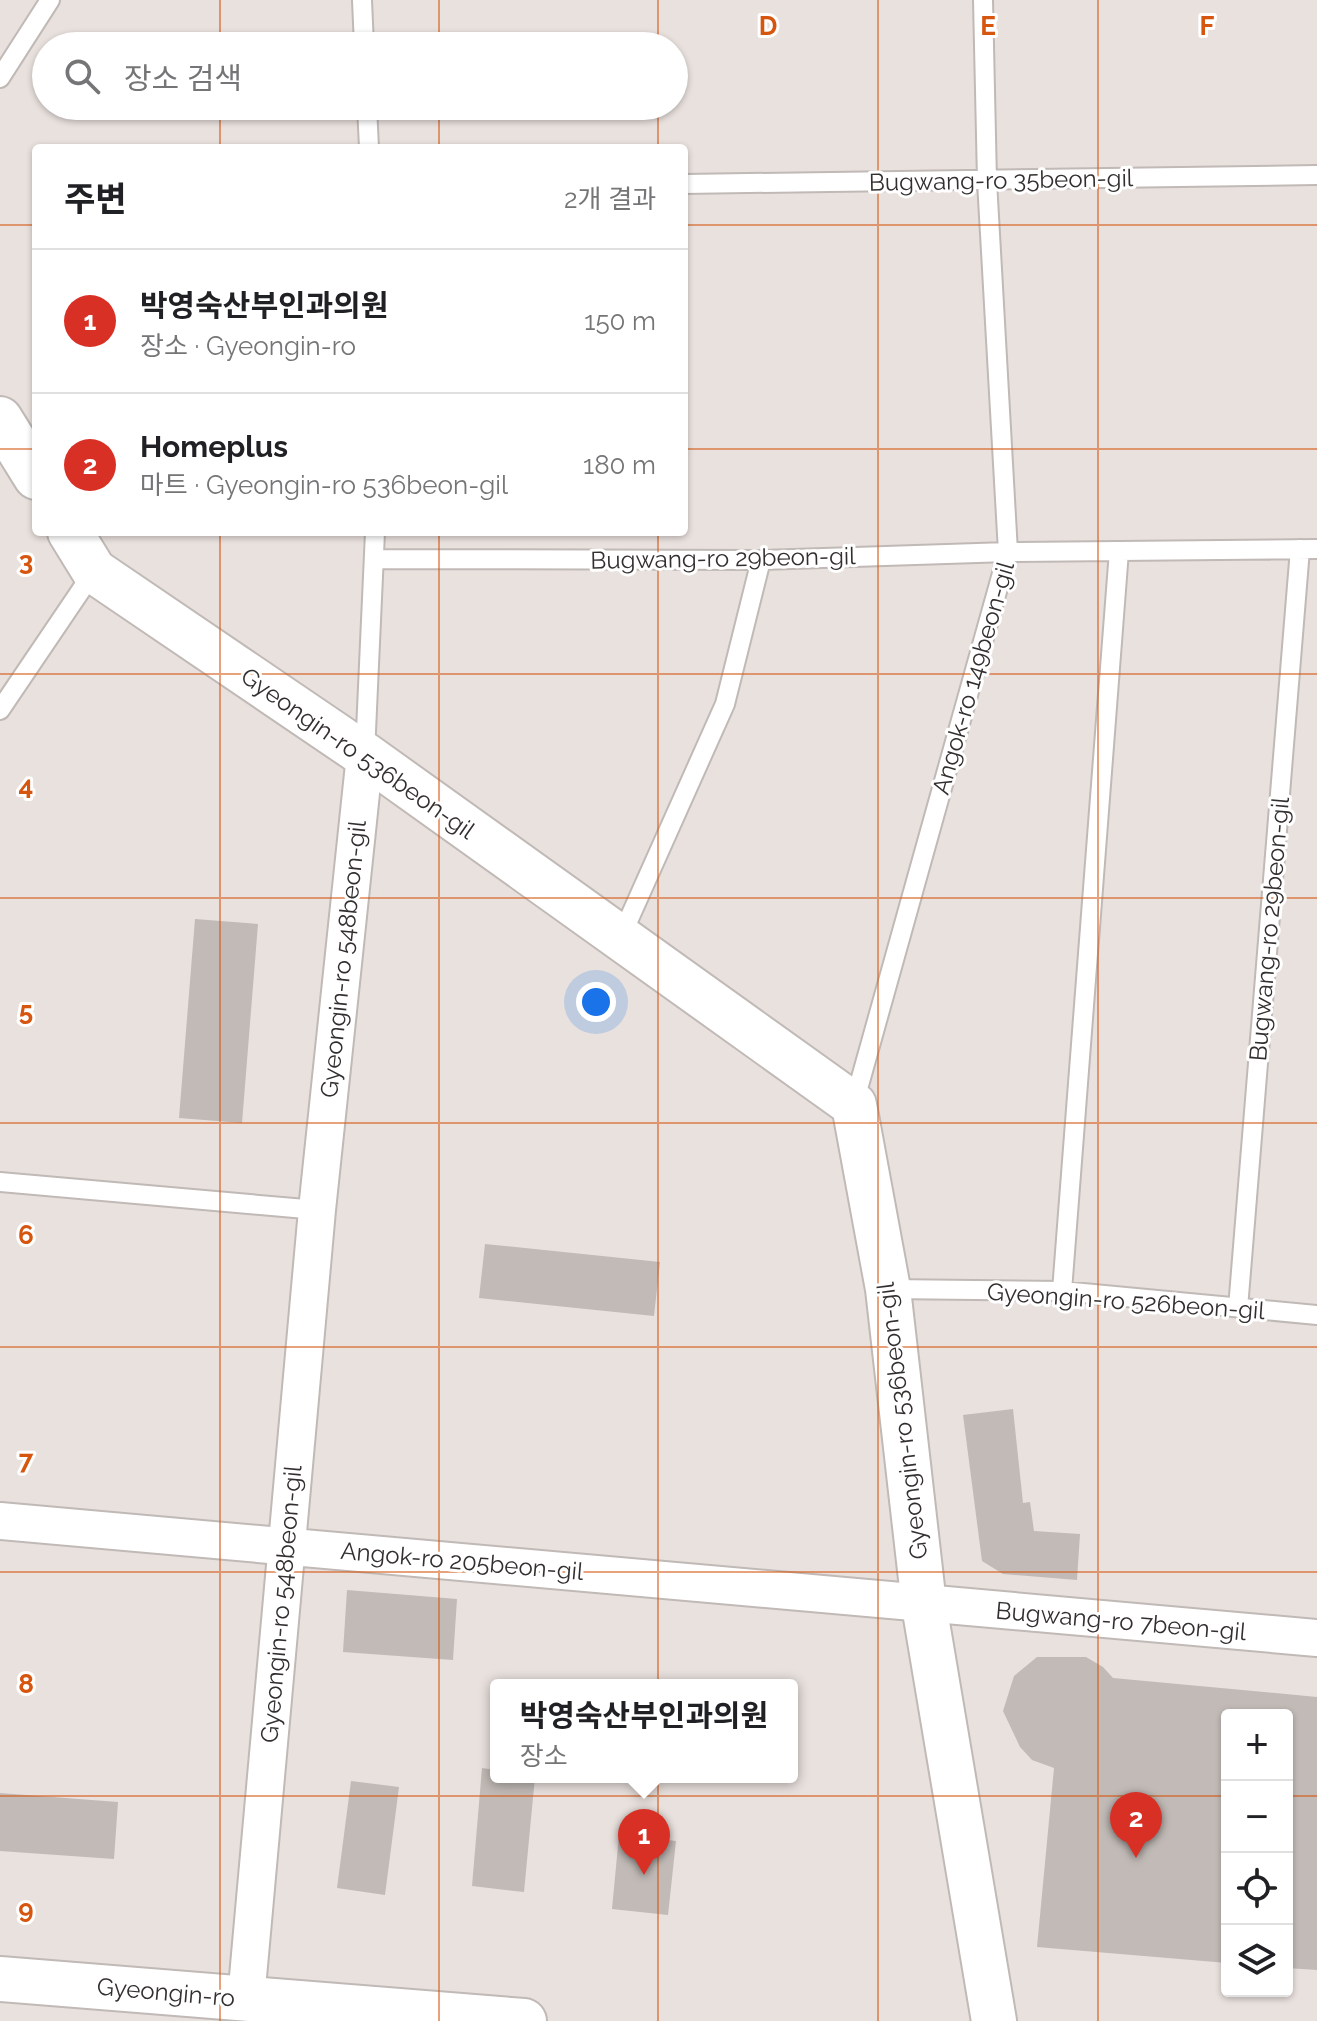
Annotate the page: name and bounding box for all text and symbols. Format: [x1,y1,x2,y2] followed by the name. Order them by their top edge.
[759,11,777,41] text: D
[980,11,996,41] text: E
[1200,11,1215,41] text: F
[32,32,688,120] search box
[60,54,104,98] icon: search
[124,61,242,96] text: 장소 검색
[869,163,1134,197] street label: Bugwang-ro 35beon-gil
[64,179,127,219] text: 주변
[564,184,656,214] text: 2개 결과
[140,288,388,323] text: 박영숙산부인과의원
[84,306,96,336] text: 1
[584,306,656,336] text: 150 m
[140,331,356,361] text: 장소 · Gyeongin-ro
[140,429,288,464] text: Homeplus
[83,450,97,480] text: 2
[583,450,656,480] text: 180 m
[140,470,508,500] text: 마트 · Gyeongin-ro 536beon-gil
[590,541,856,575] street label: Bugwang-ro 29beon-gil
[19,546,33,576] text: 3
[926,558,1020,798] street label: Angok-ro 149beon-gil
[236,661,481,845] street label: Gyeongin-ro 536beon-gil
[19,771,33,801] text: 4
[1243,795,1295,1062] street label: Bugwang-ro 29beon-gil
[314,818,372,1099] street label: Gyeongin-ro 548beon-gil
[576,982,616,1022] your location
[19,996,33,1026] text: 5
[18,1220,34,1250] text: 6
[986,1277,1266,1325] street label: Gyeongin-ro 526beon-gil
[871,1280,933,1561] street label: Gyeongin-ro 536beon-gil
[19,1445,34,1475] text: 7
[254,1463,308,1744] street label: Gyeongin-ro 548beon-gil
[339,1536,585,1586] street label: Angok-ro 205beon-gil
[994,1596,1248,1646] street label: Bugwang-ro 7beon-gil
[18,1669,34,1699] text: 8
[490,1679,798,1783] popup
[520,1698,768,1733] text: 박영숙산부인과의원
[1221,1709,1293,1997] map controls
[1221,1709,1293,1781] button: +
[520,1741,568,1771] text: 장소
[1221,1781,1293,1853] button: −
[1110,1792,1162,1858] pin: 2
[618,1809,670,1875] pin: 1
[1221,1853,1293,1925] button: locate
[18,1894,34,1924] text: 9
[1221,1925,1293,1997] button: layers
[96,1972,236,2012] street label: Gyeongin-ro

